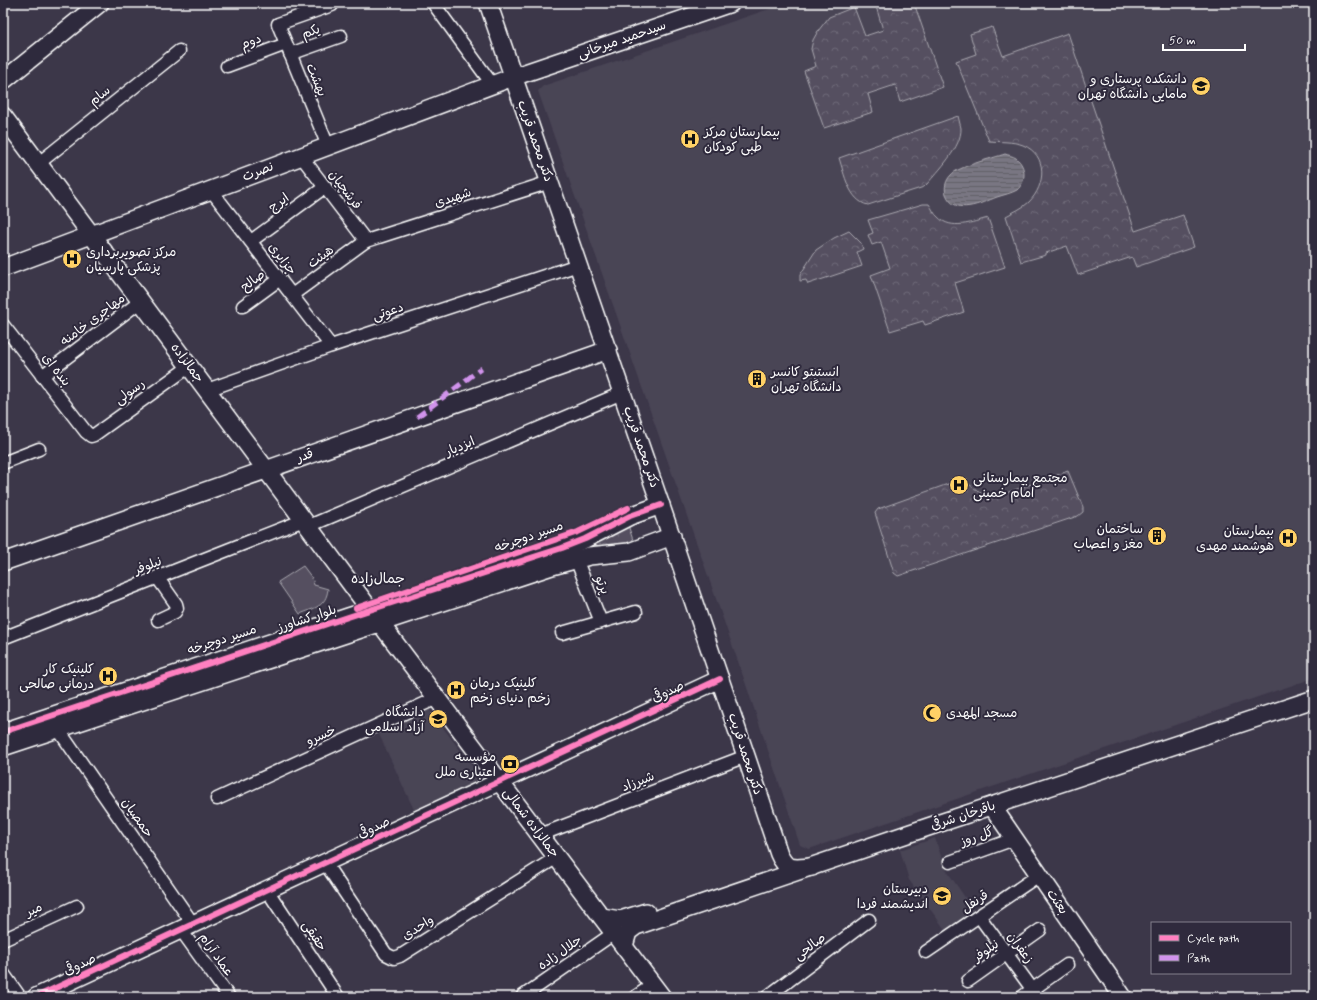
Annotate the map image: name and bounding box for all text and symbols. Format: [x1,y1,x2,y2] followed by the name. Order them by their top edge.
[576,17,668,63] street label: سیدحمید میرخانی
[299,21,323,44] street label: یکم
[1163,26,1245,52] scale bar
[238,30,264,55] street label: دوم
[1169,33,1196,49] text: 50 m
[302,61,330,99] street label: بهشت
[1078,71,1187,103] place label: دانشکده پرستاری و مامایی دانشگاه تهران
[1190,75,1212,97] school or university icon: دانشکده پرستاری و مامایی دانشگاه تهران
[86,82,115,111] street label: سام
[513,98,557,184] street label: دکتر محمد قریب
[703,124,780,156] place label: بیمارستان مرکز طبی کودکان
[679,128,701,150] hospital icon: بیمارستان مرکز طبی کودکان
[240,158,276,186] street label: نصرت
[325,167,365,213] street label: فرشچیان
[432,184,474,212] street label: شهیدی
[265,190,293,216] street label: ایرج
[264,239,300,279] street label: جزایری
[304,242,338,272] street label: هیئت
[86,244,176,276] place label: مرکز تصویربرداری پزشکی پارسیان
[61,248,83,270] hospital icon: مرکز تصویربرداری پزشکی پارسیان
[237,266,269,296] street label: صالح
[57,290,129,350] street label: مهاجری خامنه
[370,299,406,325] street label: دعوتی
[166,340,208,386] street label: جمالزاده
[38,350,74,390] street label: بنده ای
[770,364,842,396] place label: انستیتو کانسر دانشگاه تهران
[746,368,768,390] building icon: انستیتو کانسر دانشگاه تهران
[111,375,149,409] street label: رسولی
[619,404,663,490] street label: دکتر محمد قریب
[442,433,478,461] street label: ایزدیار
[293,445,316,467] street label: قدر
[973,470,1068,503] place label: مجتمع بیمارستانی امام خمینی
[948,474,970,496] hospital icon: مجتمع بیمارستانی امام خمینی
[492,517,566,557] street label: مسیر دوچرخه
[1073,521,1143,553] place label: ساختمان مغز و اعصاب
[1196,523,1274,555] place label: بیمارستان هوشمند مهدی
[1146,525,1168,547] building icon: ساختمان مغز و اعصاب
[1277,527,1299,549] hospital icon: بیمارستان هوشمند مهدی
[131,553,164,579] street label: نیلوفر
[351,570,405,588] district label: جمال‌زاده
[590,572,613,597] street label: پرتو
[274,601,339,637] street label: بلوار کشاورز
[185,621,259,659] street label: مسیر دوچرخه
[19,661,94,693] place label: کلینیک کار درمانی صالحی
[97,665,119,687] hospital icon: کلینیک کار درمانی صالحی
[470,675,550,708] place label: کلینیک درمان زخم دنیای زخم
[649,676,687,707] street label: صدوقی
[445,679,467,701] hospital icon: کلینیک درمان زخم دنیای زخم
[921,702,943,724] mosque icon: مسجد المهدی
[365,704,425,736] place label: دانشگاه آزاد اسلامی
[946,705,1017,722] place label: مسجد المهدی
[427,708,449,730] school or university icon: دانشگاه آزاد اسلامی
[724,711,766,797] street label: دکتر محمد قریب
[302,722,339,751] street label: خسرو
[435,749,496,781] place label: مؤسسه اعتباری ملل
[499,753,521,775] bank icon: مؤسسه اعتباری ملل
[619,768,657,796] street label: شیرزاد
[499,785,563,862] street label: جمالزاده شمالی
[117,795,157,841] street label: حمصیان
[928,797,998,834] street label: باقرخان شرقی
[355,812,393,843] street label: صدوقی
[957,823,996,851] street label: گل روز
[857,881,928,913] place label: دبیرستان اندیشمند فردا
[931,885,953,907] school or university icon: دبیرستان اندیشمند فردا
[1042,886,1072,918] street label: بعثت
[958,887,992,917] street label: قرنفل
[22,899,45,922] street label: میر
[399,912,437,944] street label: واحدی
[298,917,330,955] street label: حقیقی
[1151,922,1291,974] legend
[791,929,829,965] street label: صالحی
[1003,929,1037,967] street label: زعفران
[194,930,237,981] street label: عماد آرام
[1187,931,1239,947] text: Cycle path
[535,932,586,974] street label: جلال زاده
[969,936,1002,967] street label: نیلوفر
[61,949,99,980] street label: صدوقی
[1187,951,1210,967] text: Path

